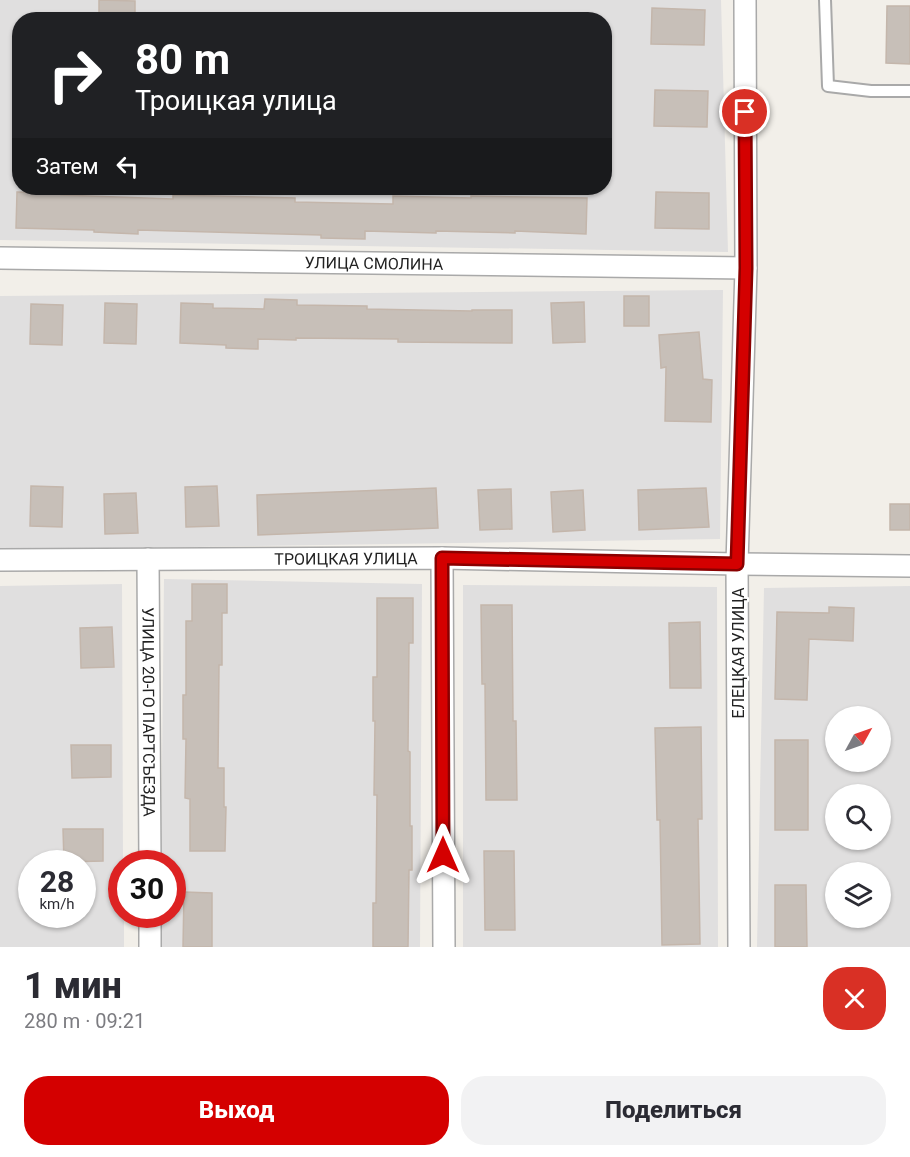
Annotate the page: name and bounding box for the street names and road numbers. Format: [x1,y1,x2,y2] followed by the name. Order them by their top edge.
[305,253,444,274] street label: УЛИЦА СМОЛИНА
[274,549,418,569] street label: ТРОИЦКАЯ УЛИЦА
[729,587,748,718] street label: ЕЛЕЦКАЯ УЛИЦА
[138,607,159,817] street label: УЛИЦА 20-ГО ПАРТСЪЕЗДА

